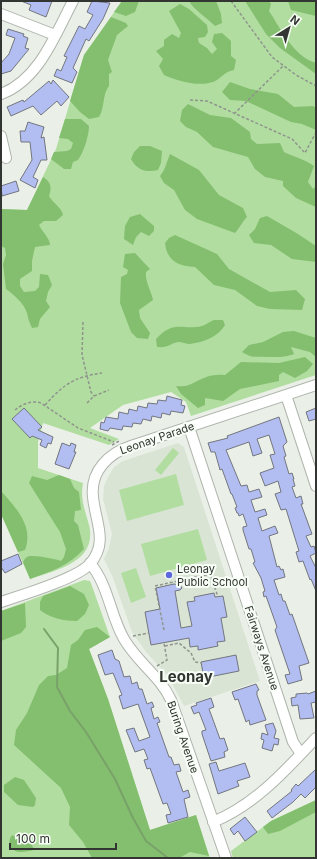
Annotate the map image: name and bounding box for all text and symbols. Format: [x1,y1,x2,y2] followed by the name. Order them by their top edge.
[269,8,309,48] north arrow
[287,12,303,28] text: N
[118,419,196,457] street label: Leonay Parade
[177,562,248,589] place label: Leonay Public School
[164,570,174,580] marker: Leonay Public School
[242,604,282,692] street label: Fairways Avenue
[159,667,213,686] district label: Leonay
[164,699,202,775] street label: Buring Avenue
[10,825,116,851] scale bar
[16,831,50,846] text: 100 m

